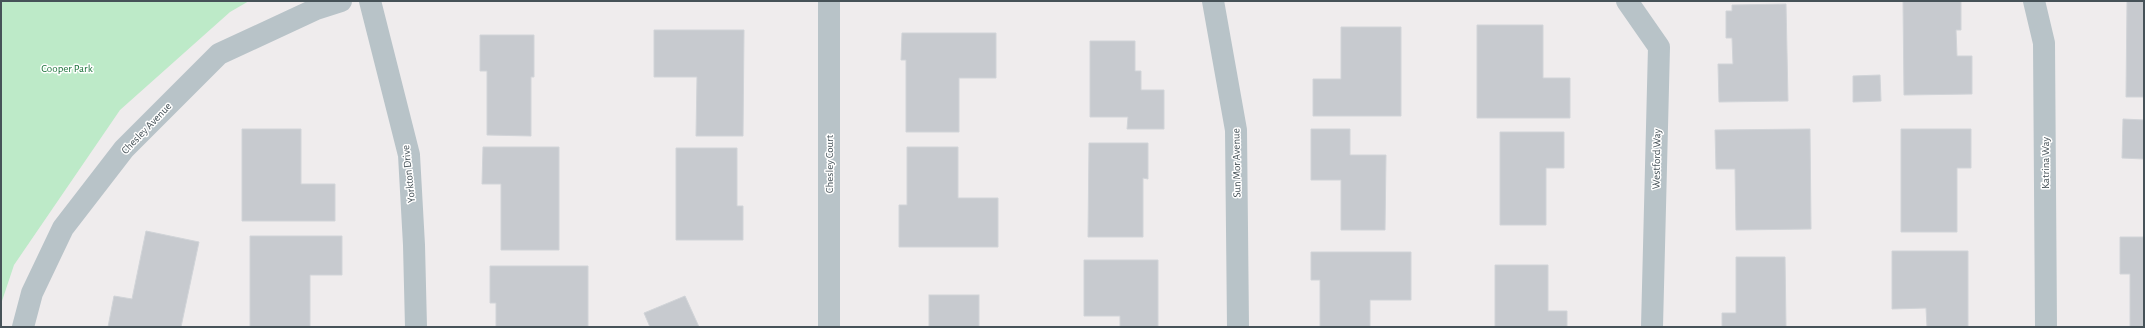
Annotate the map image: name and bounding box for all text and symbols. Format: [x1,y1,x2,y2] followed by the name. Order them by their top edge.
[41,63,93,74] park label: Cooper Park
[119,100,174,156] street label: Chesley Avenue
[1230,128,1243,198] street label: Sun Mor Avenue
[1650,128,1663,189] street label: Westford Way
[824,134,835,193] street label: Chesley Court
[2040,137,2051,189] street label: Katrina Way
[400,145,417,203] street label: Yorkton Drive

